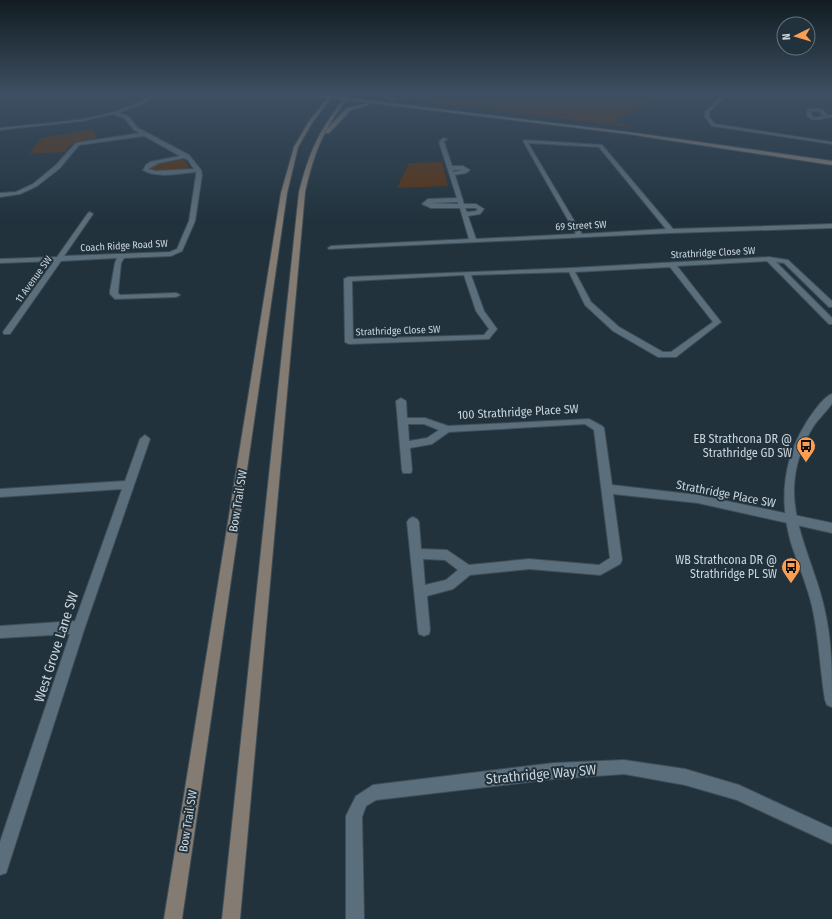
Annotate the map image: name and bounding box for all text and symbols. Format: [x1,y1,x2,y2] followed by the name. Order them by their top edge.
[776,16,816,56] north arrow
[780,33,793,41] text: N
[555,219,607,233] street label: 69 Street SW
[80,238,169,254] street label: Coach Ridge Road SW
[670,245,756,261] street label: Strathridge Close SW
[13,253,55,305] street label: 11 Avenue SW
[355,324,441,338] street label: Strathridge Close SW
[457,402,579,422] street label: 100 Strathridge Place SW
[694,432,792,460] place label: EB Strathcona DR @ Strathridge GD SW
[795,435,817,463] bus stop icon: EB Strathcona DR @ Strathridge GD SW
[226,469,250,533] street label: Bow Trail SW
[675,477,777,511] street label: Strathridge Place SW
[675,553,777,581] place label: WB Strathcona DR @ Strathridge PL SW
[780,556,802,584] bus stop icon: WB Strathcona DR @ Strathridge PL SW
[31,589,83,705] street label: West Grove Lane SW
[485,761,597,788] street label: Strathridge Way SW
[176,789,200,853] street label: Bow Trail SW

